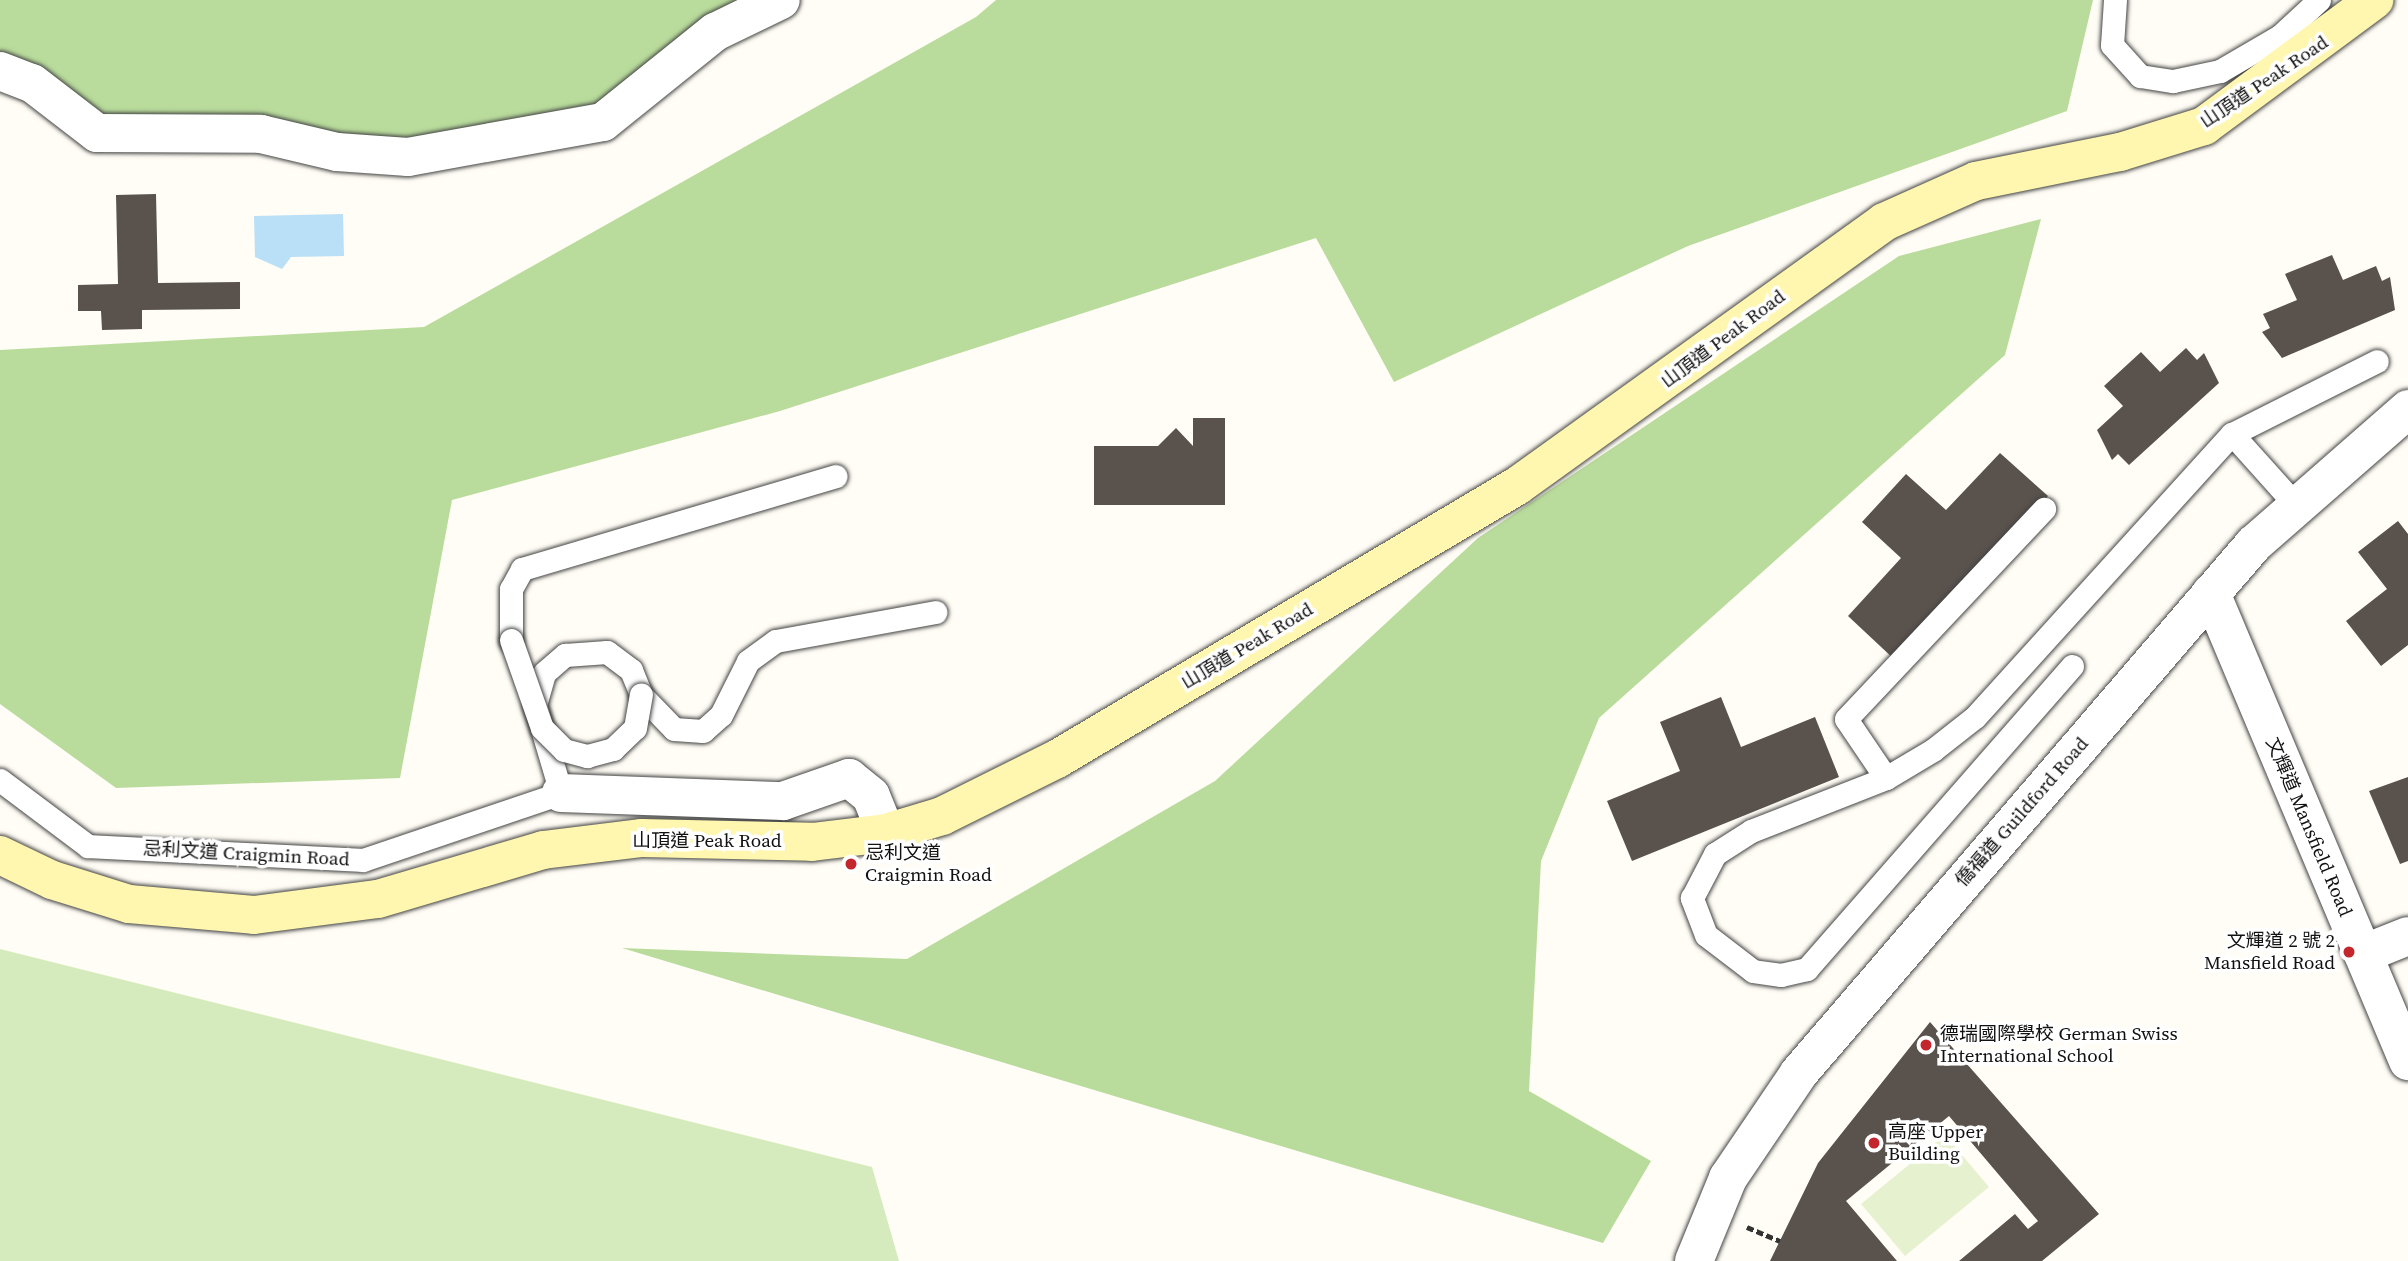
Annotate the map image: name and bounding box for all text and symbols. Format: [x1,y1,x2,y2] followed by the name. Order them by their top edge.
[2196,31,2332,133] street label: 山頂道 Peak Road
[1657,285,1789,393] street label: 山頂道 Peak Road
[1177,598,1317,694] street label: 山頂道 Peak Road
[1951,733,2093,891] street label: 僑福道 Guildford Road
[2261,734,2357,920] street label: 文輝道 Mansfield Road
[632,830,782,852] street label: 山頂道 Peak Road
[142,837,350,871] street label: 忌利文道 Craigmin Road
[865,842,992,886] place label: 忌利文道 Craigmin Road
[843,856,859,872] marker: 忌利文道 Craigmin Road
[2204,930,2335,974] place label: 文輝道 2 號 2 Mansfield Road
[2341,944,2357,960] marker: 文輝道 2 號 2 Mansfield Road
[1940,1023,2178,1067] place label: 德瑞國際學校 German Swiss International School
[1918,1037,1934,1053] marker: 德瑞國際學校 German Swiss International School
[1888,1121,1983,1165] place label: 高座 Upper Building
[1866,1135,1882,1151] marker: 高座 Upper Building

